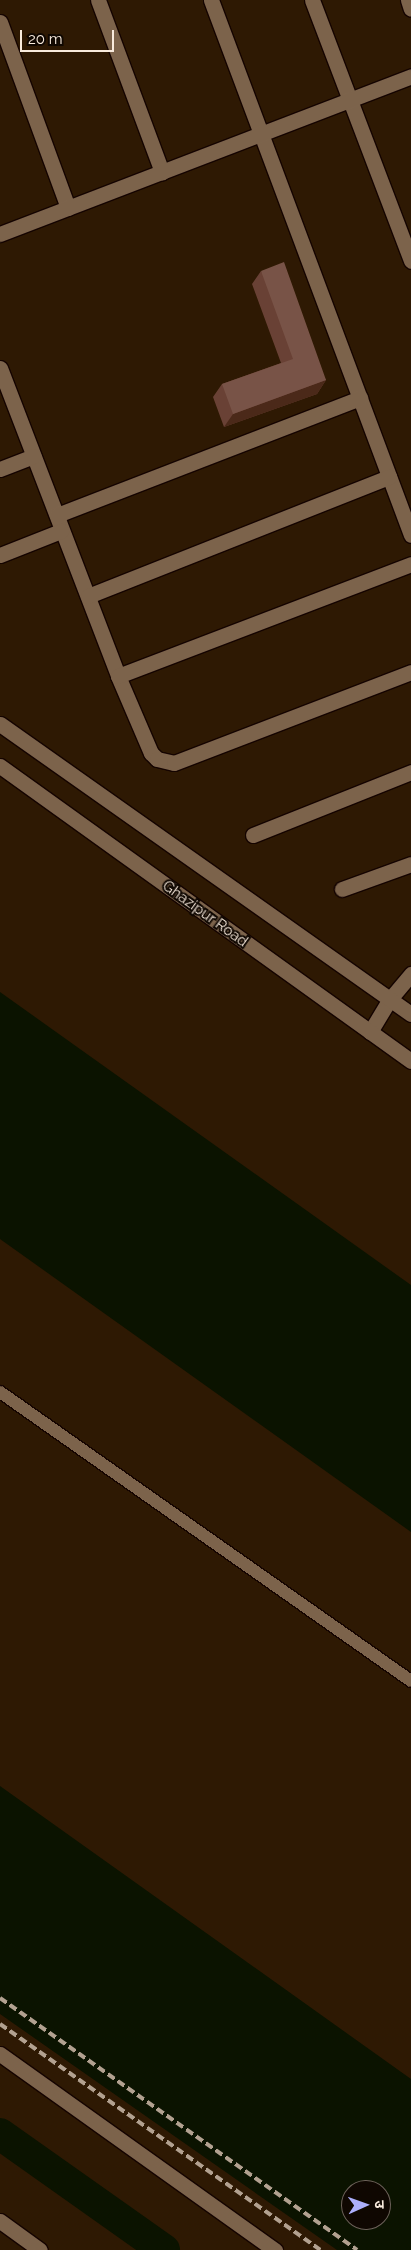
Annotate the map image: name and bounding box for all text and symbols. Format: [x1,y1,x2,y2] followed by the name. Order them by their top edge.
[22,20,116,52] scale bar
[28,30,63,48] text: 20 m
[159,877,251,951] street label: Ghazipur Road
[341,2180,391,2230] north arrow
[372,2200,388,2209] text: उ

